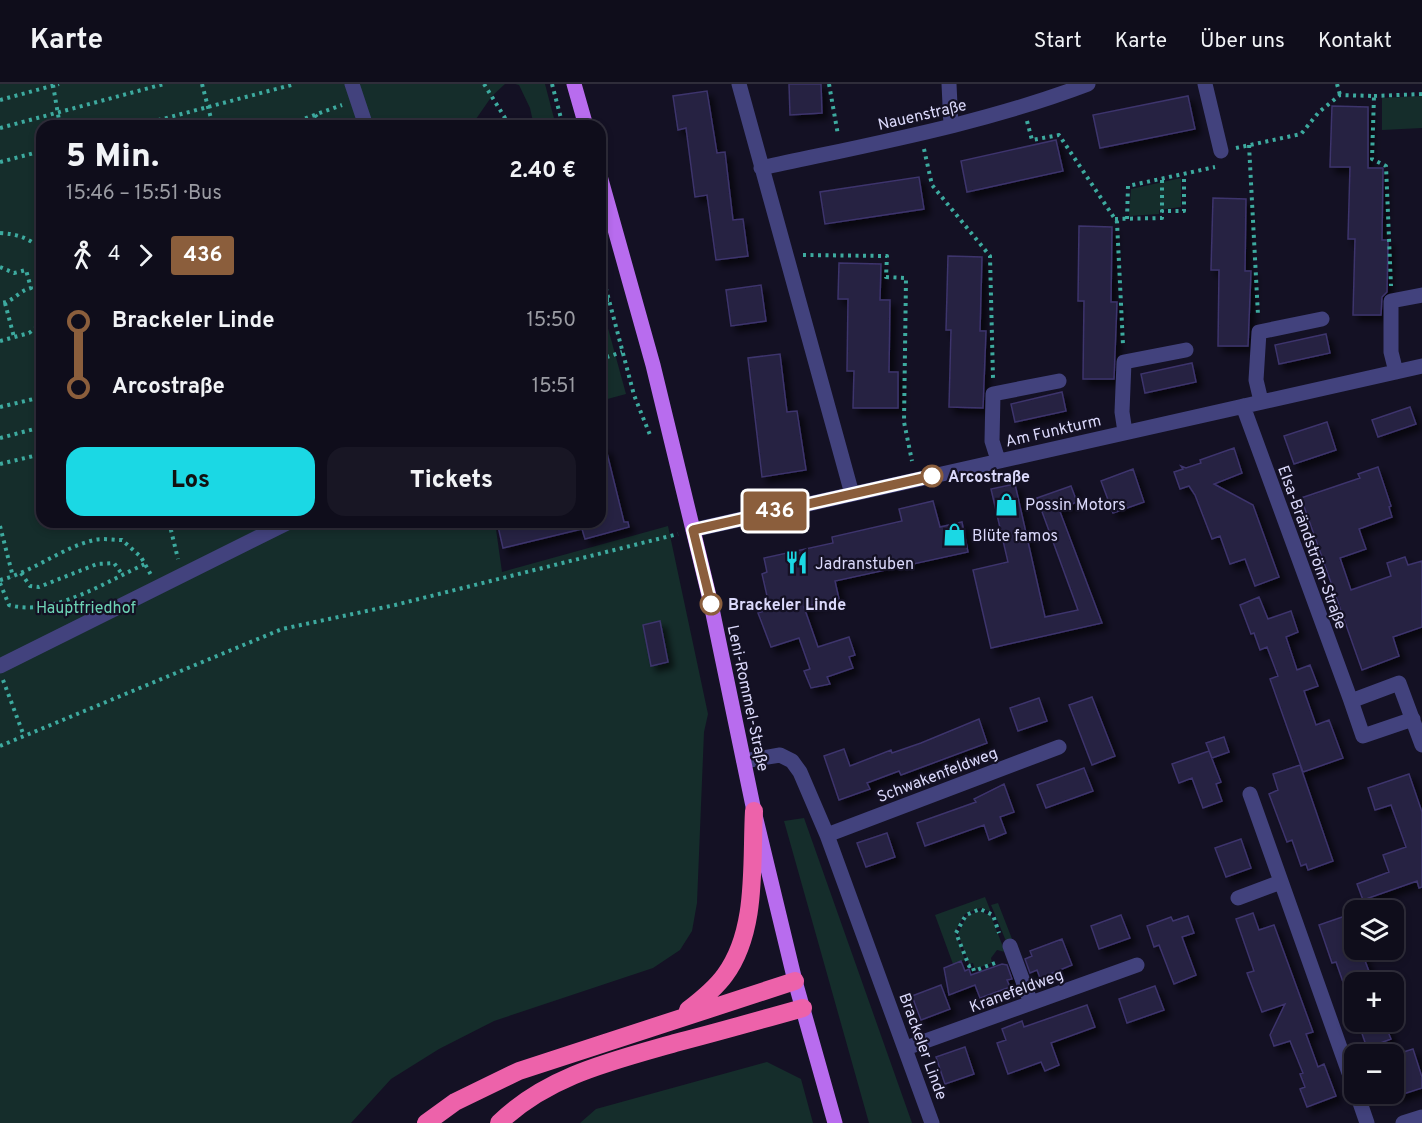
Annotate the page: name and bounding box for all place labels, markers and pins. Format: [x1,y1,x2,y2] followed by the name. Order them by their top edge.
[921,465,943,487] marker: Arcostraße
[948,468,1030,488] place label: Arcostraße
[994,491,1020,517] shop icon: Possin Motors
[1025,496,1126,516] place label: Possin Motors
[941,522,967,548] shop icon: Blüte famos
[972,527,1058,547] place label: Blüte famos
[784,550,810,576] restaurant icon: Jadranstuben
[815,555,914,575] place label: Jadranstuben
[700,593,722,615] marker: Brackeler Linde
[728,596,846,616] place label: Brackeler Linde

